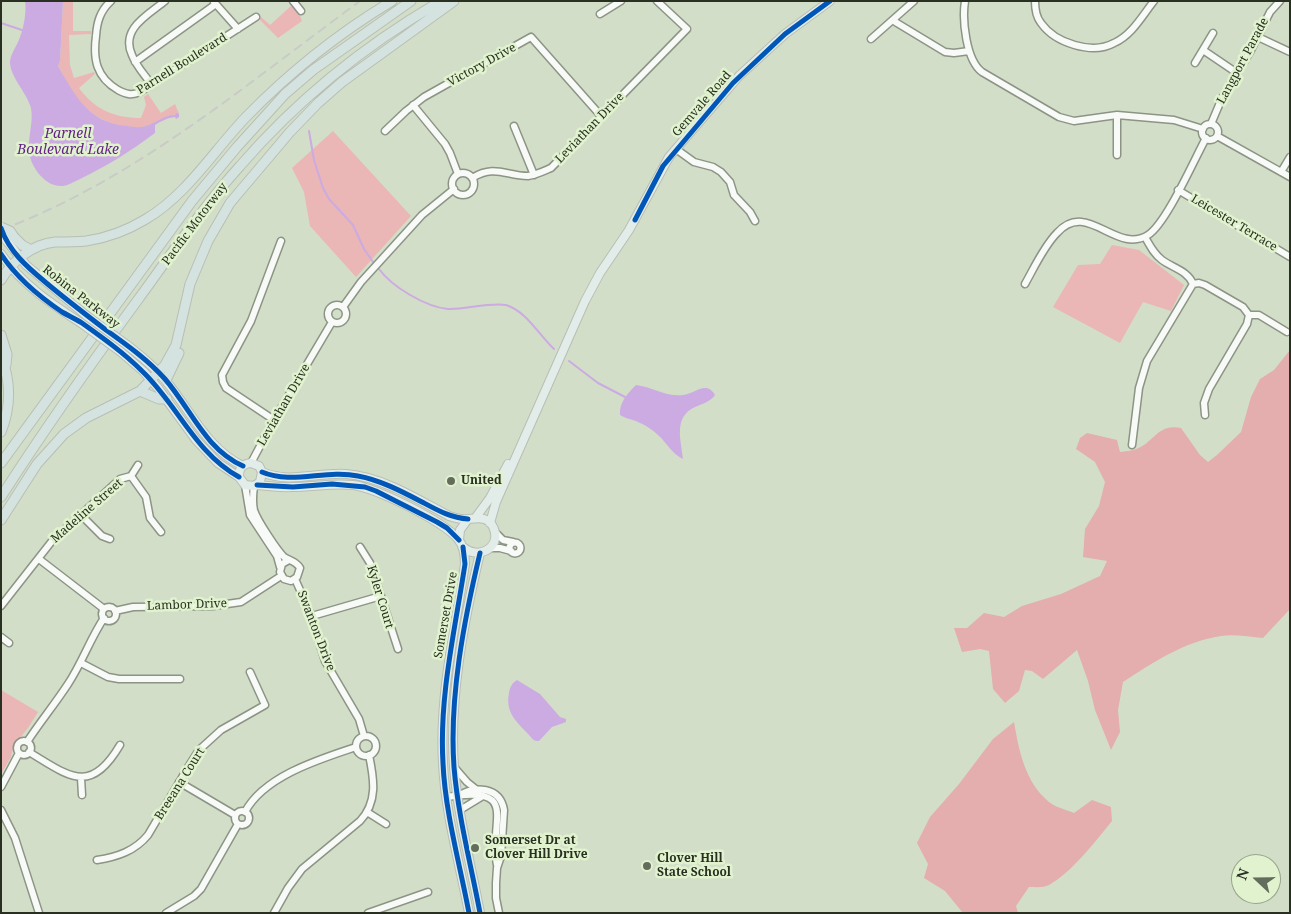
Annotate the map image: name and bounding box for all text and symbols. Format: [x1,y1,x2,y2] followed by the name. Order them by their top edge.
[1214,15,1272,107] street label: Langport Parade
[134,30,230,98] street label: Parnell Boulevard
[445,40,519,90] street label: Victory Drive
[670,68,734,140] street label: Gemvale Road
[553,90,627,166] street label: Leviathan Drive
[17,126,119,158] water label: Parnell Boulevard Lake
[159,180,231,268] street label: Pacific Motorway
[1188,192,1280,254] street label: Leicester Terrace
[40,262,122,332] street label: Robina Parkway
[255,361,313,449] street label: Leviathan Drive
[461,474,502,488] place label: United
[445,475,457,487] marker: United
[48,476,126,546] street label: Madeline Street
[364,564,396,630] street label: Kyler Court
[431,571,461,659] street label: Somerset Drive
[294,589,338,673] street label: Swanton Drive
[147,596,227,614] street label: Lambor Drive
[152,745,208,823] street label: Breeana Court
[485,834,588,862] place label: Somerset Dr at Clover Hill Drive
[469,842,481,854] marker: Somerset Dr at Clover Hill Drive
[657,852,731,880] place label: Clover Hill State School
[1231,854,1281,904] north arrow
[641,860,653,872] marker: Clover Hill State School
[1232,865,1253,882] text: N

